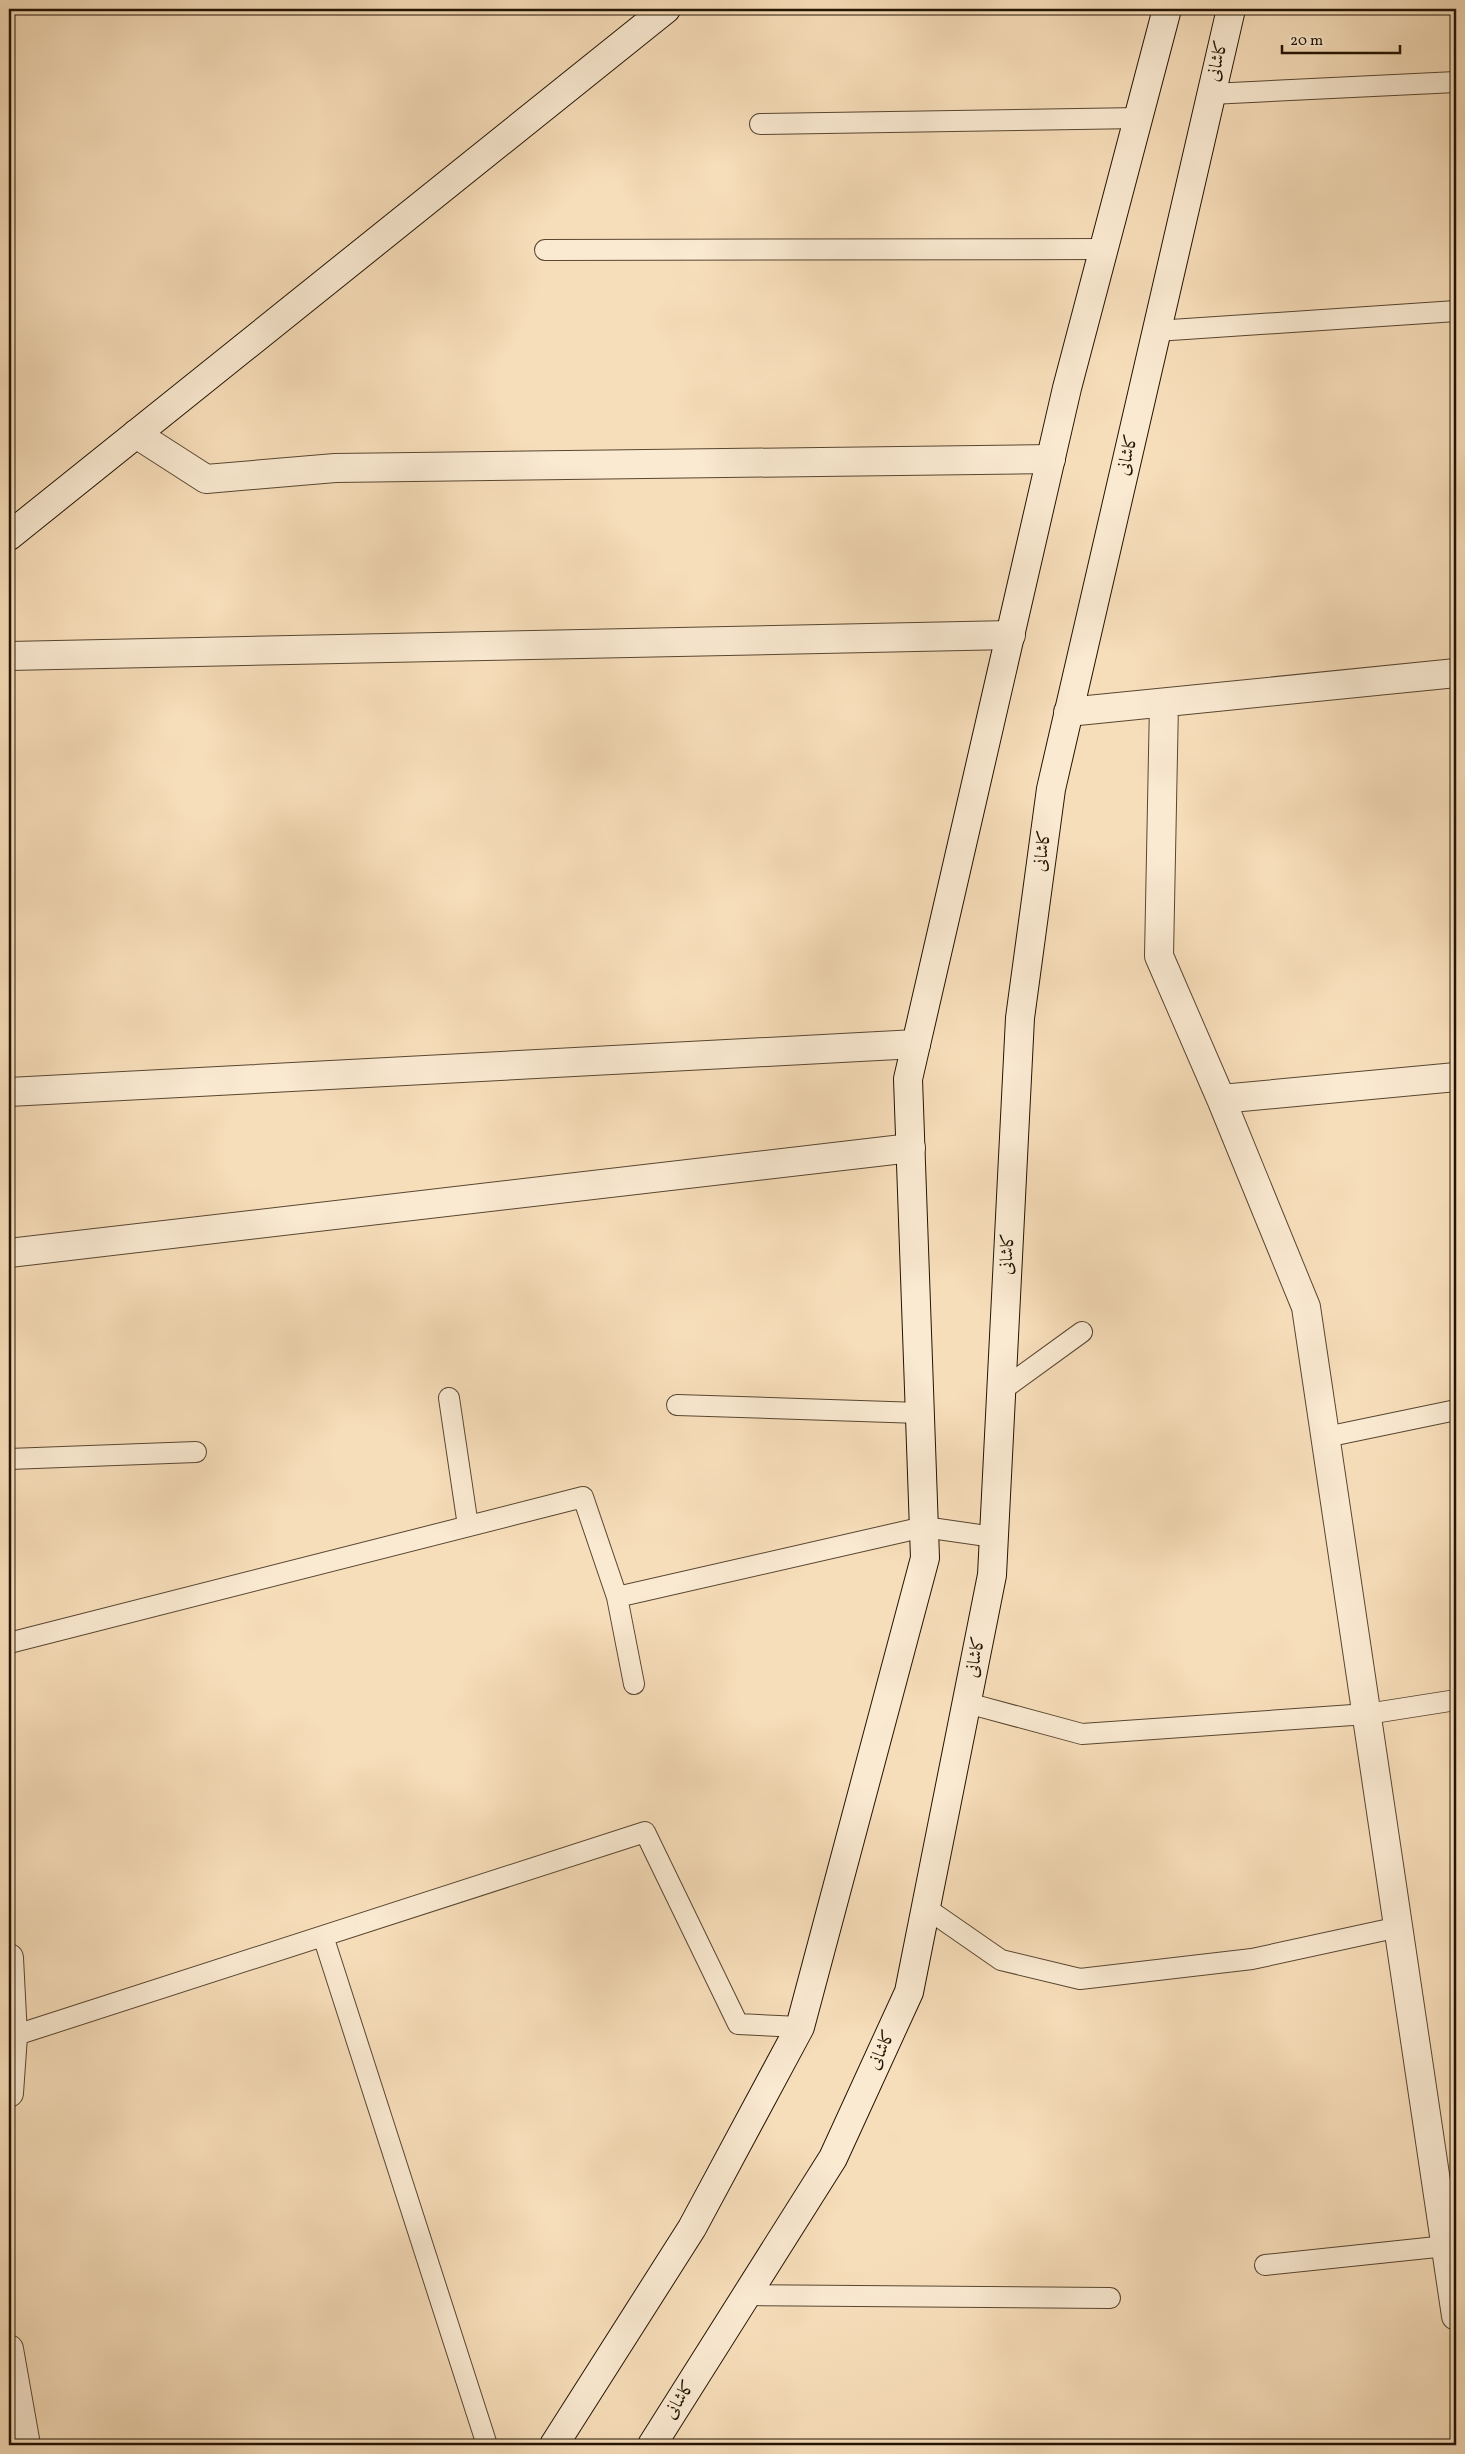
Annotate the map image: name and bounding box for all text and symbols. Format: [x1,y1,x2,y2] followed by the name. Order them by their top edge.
[1282,22,1400,54] scale bar
[1290,31,1323,52] text: 20 m
[1201,38,1235,84] street label: کاشانی
[1111,432,1145,478] street label: کاشانی
[1028,829,1058,873] street label: کاشانی
[994,1233,1022,1275] street label: کاشانی
[960,1634,992,1680] street label: کاشانی
[862,2026,902,2074] street label: کاشانی
[658,2376,702,2424] street label: کاشانی

